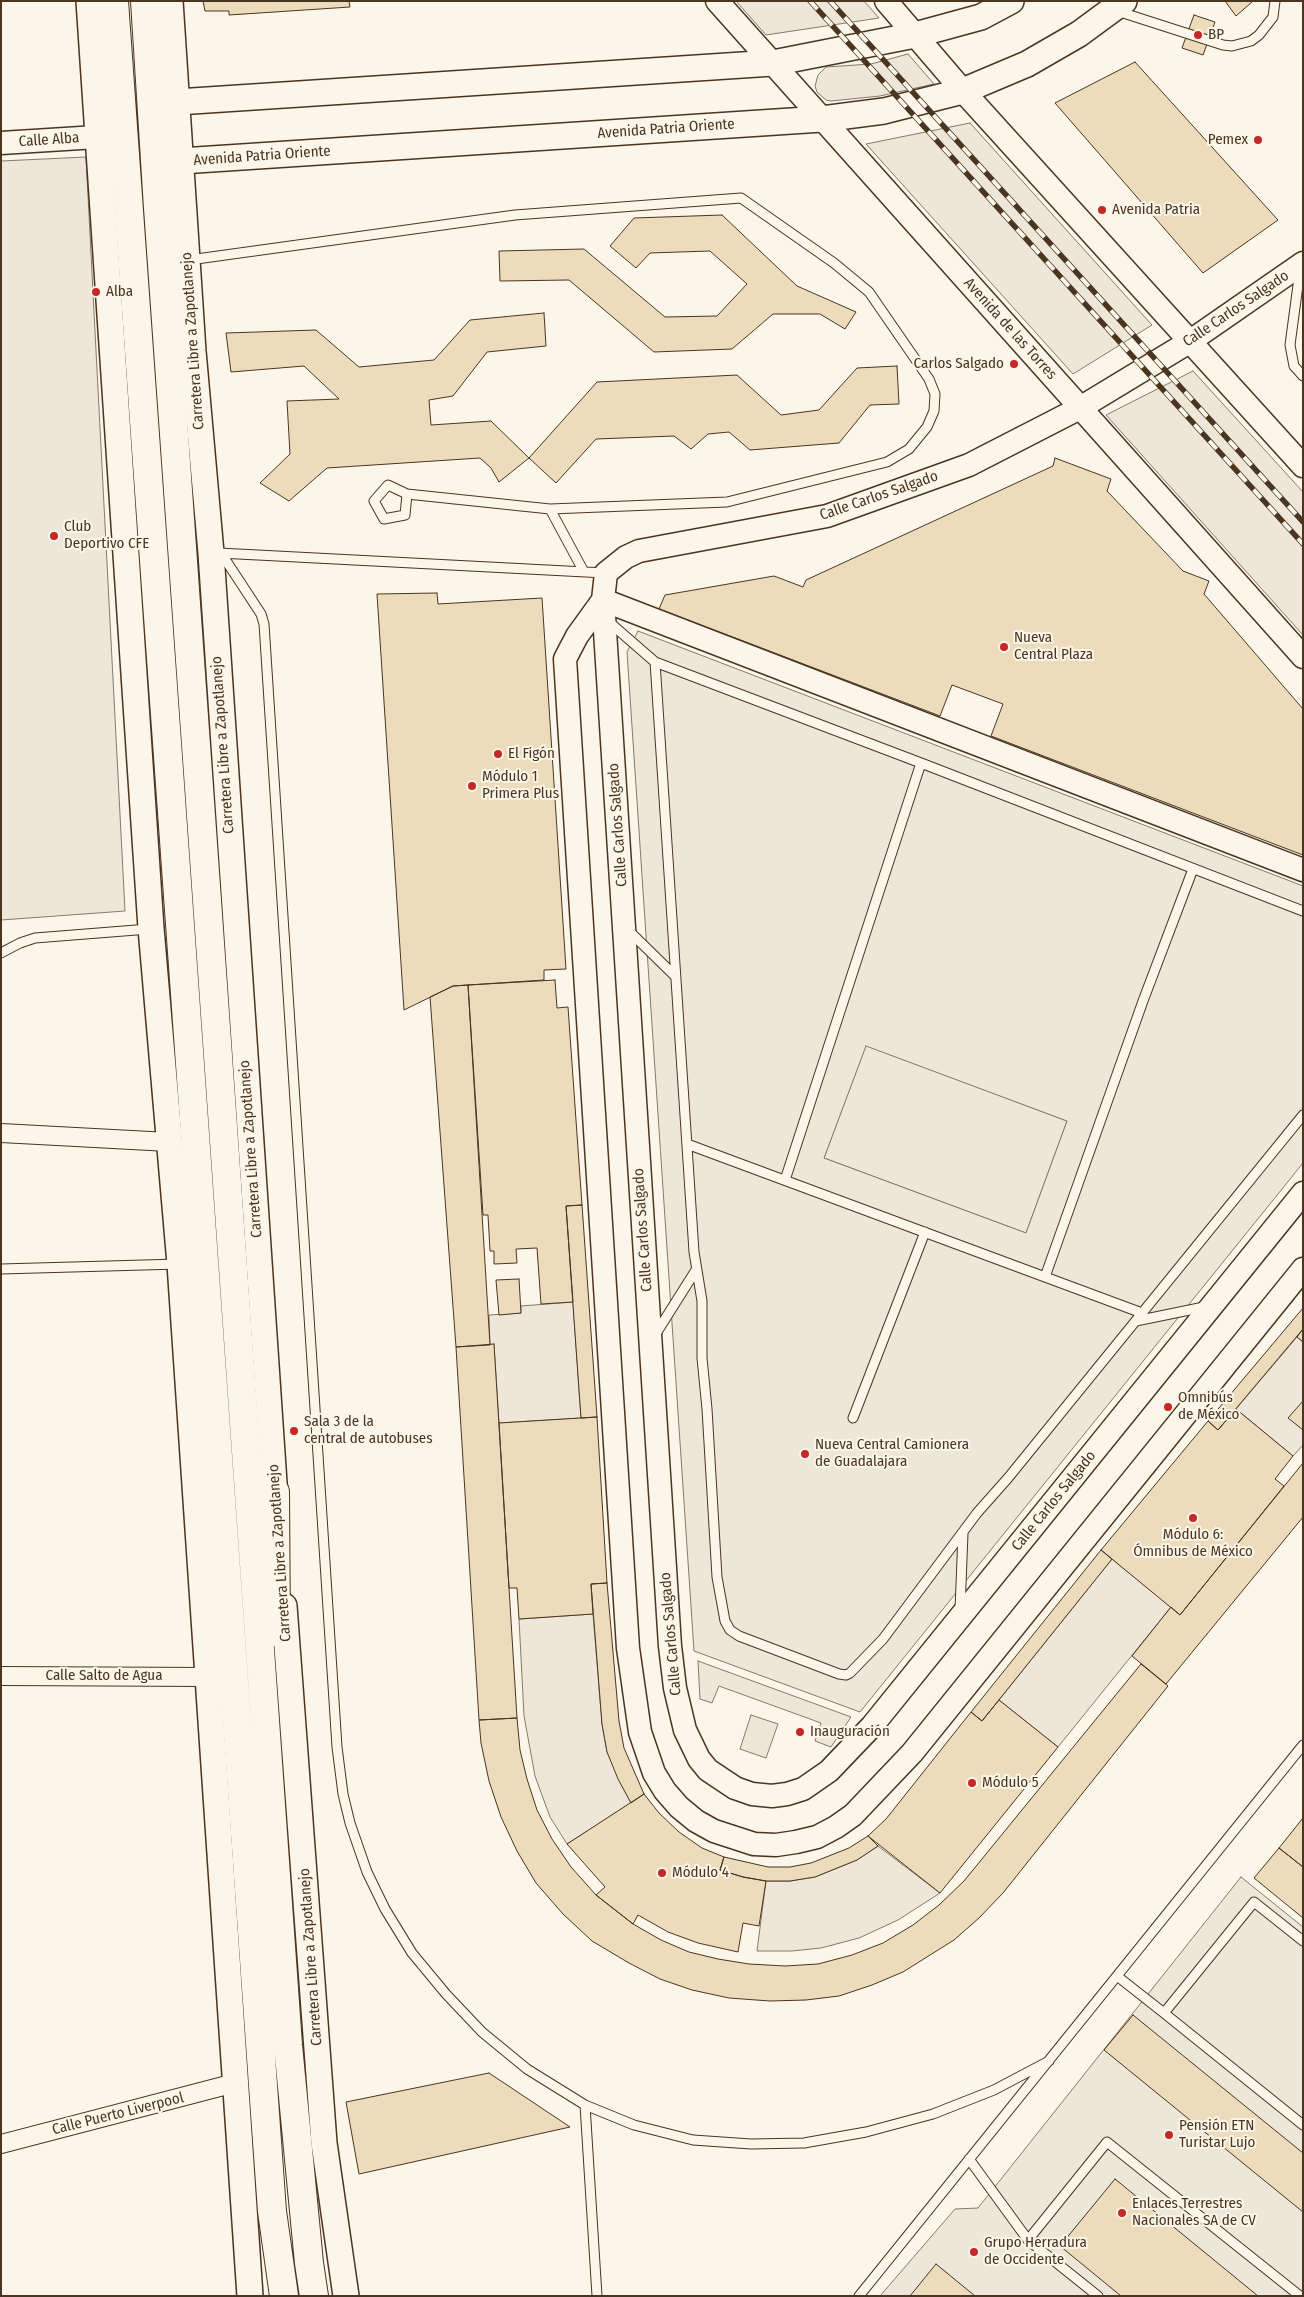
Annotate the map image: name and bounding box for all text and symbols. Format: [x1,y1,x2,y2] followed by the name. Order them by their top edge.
[1208,26,1224,44] place label: BP
[1192,29,1204,41] marker: BP
[597,115,735,143] street label: Avenida Patria Oriente
[18,129,80,151] street label: Calle Alba
[1208,131,1248,149] place label: Pemex
[1252,134,1264,146] marker: Pemex
[193,142,331,170] street label: Avenida Patria Oriente
[1112,201,1200,219] place label: Avenida Patria
[1096,204,1108,216] marker: Avenida Patria
[178,252,208,430] street label: Carretera Libre a Zapotlanejo
[1180,267,1292,351] street label: Calle Carlos Salgado
[960,275,1060,383] street label: Avenida de las Torres
[106,283,133,301] place label: Alba
[90,286,102,298] marker: Alba
[914,355,1004,373] place label: Carlos Salgado
[1008,358,1020,370] marker: Carlos Salgado
[818,467,940,525] street label: Calle Carlos Salgado
[64,518,149,553] place label: Club Deportivo CFE
[48,530,60,542] marker: Club Deportivo CFE
[1014,629,1093,664] place label: Nueva Central Plaza
[998,641,1010,653] marker: Nueva Central Plaza
[208,656,238,834] street label: Carretera Libre a Zapotlanejo
[508,745,555,763] place label: El Figón
[492,748,504,760] marker: El Figón
[605,763,631,887] street label: Calle Carlos Salgado
[482,768,559,803] place label: Módulo 1 Primera Plus
[466,780,478,792] marker: Módulo 1 Primera Plus
[236,1060,266,1238] street label: Carretera Libre a Zapotlanejo
[630,1168,656,1292] street label: Calle Carlos Salgado
[1178,1389,1239,1424] place label: Omnibús de México
[1162,1401,1174,1413] marker: Omnibús de México
[304,1413,433,1448] place label: Sala 3 de la central de autobuses
[288,1425,300,1437] marker: Sala 3 de la central de autobuses
[815,1436,969,1471] place label: Nueva Central Camionera de Guadalajara
[1008,1447,1100,1555] street label: Calle Carlos Salgado
[799,1448,811,1460] marker: Nueva Central Camionera de Guadalajara
[265,1464,295,1642] street label: Carretera Libre a Zapotlanejo
[1187,1512,1199,1524] marker: Módulo 6: Ómnibus de México
[1133,1526,1253,1561] place label: Módulo 6: Ómnibus de México
[657,1572,685,1696] street label: Calle Carlos Salgado
[45,1667,163,1685] street label: Calle Salto de Agua
[810,1723,890,1741] place label: Inauguración
[794,1726,806,1738] marker: Inauguración
[982,1774,1039,1792] place label: Módulo 5
[966,1777,978,1789] marker: Módulo 5
[672,1864,729,1882] place label: Módulo 4
[656,1867,668,1879] marker: Módulo 4
[296,1868,326,2046] street label: Carretera Libre a Zapotlanejo
[50,2089,186,2139] street label: Calle Puerto Liverpool
[1179,2117,1255,2152] place label: Pensión ETN Turistar Lujo
[1163,2129,1175,2141] marker: Pensión ETN Turistar Lujo
[1132,2195,1256,2230] place label: Enlaces Terrestres Nacionales SA de CV
[1116,2207,1128,2219] marker: Enlaces Terrestres Nacionales SA de CV
[984,2234,1087,2269] place label: Grupo Herradura de Occidente
[968,2246,980,2258] marker: Grupo Herradura de Occidente

